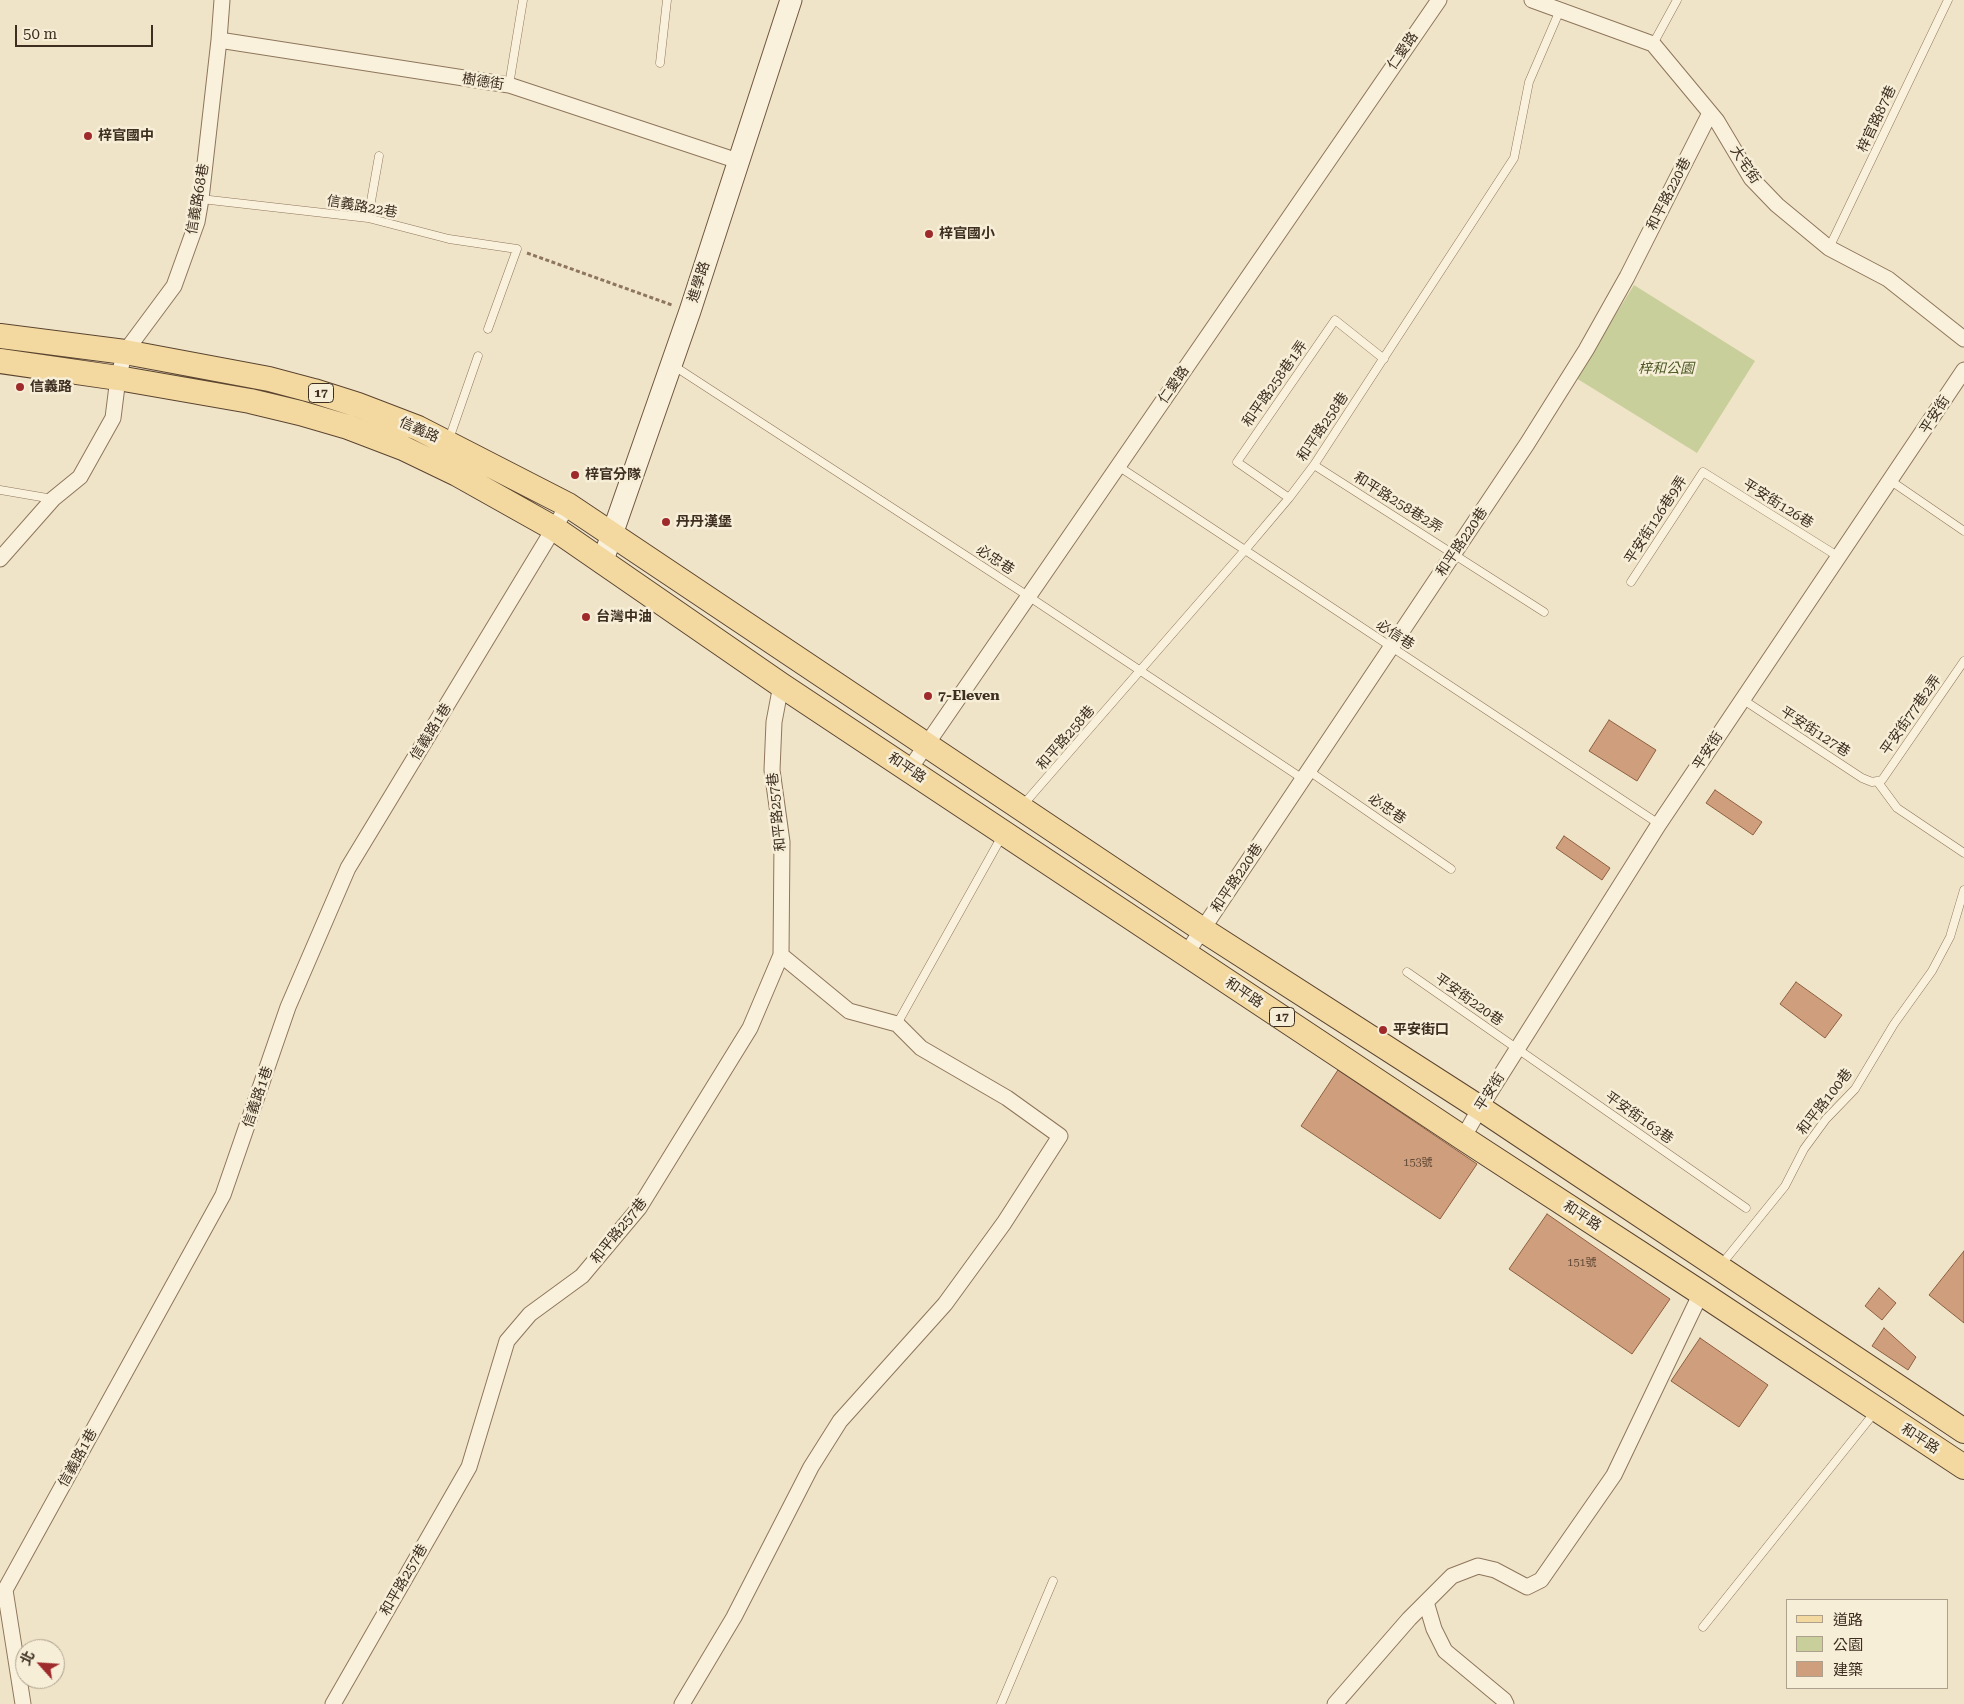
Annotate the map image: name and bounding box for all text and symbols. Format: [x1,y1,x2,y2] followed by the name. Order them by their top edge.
[18,15,155,47] scale bar
[23,25,57,43] text: 50 m
[1384,29,1422,73] street label: 仁愛路
[461,70,505,94] street label: 樹德街
[1854,83,1900,155] street label: 梓官路87巷
[98,128,154,144] place label: 梓官國中
[82,130,94,142] marker: 梓官國中
[1726,143,1764,187] street label: 大宅街
[1643,155,1695,233] street label: 和平路220巷
[184,162,212,236] street label: 信義路68巷
[325,193,399,221] street label: 信義路22巷
[939,226,995,242] place label: 梓官國小
[923,228,935,240] marker: 梓官國小
[685,259,713,305] street label: 進學路
[1239,338,1311,430] street label: 和平路258巷1弄
[1638,361,1694,377] park label: 梓和公園
[1155,363,1193,407] street label: 仁愛路
[30,379,72,395] place label: 信義路
[14,381,26,393] marker: 信義路
[308,383,334,402] road number: 17
[1294,389,1352,465] street label: 和平路258巷
[1917,393,1953,437] street label: 平安街
[396,414,442,446] street label: 信義路
[585,467,641,483] place label: 梓官分隊
[569,469,581,481] marker: 梓官分隊
[1351,469,1445,537] street label: 和平路258巷2弄
[1621,473,1691,567] street label: 平安街126巷9弄
[1740,476,1816,532] street label: 平安街126巷
[1433,504,1491,580] street label: 和平路220巷
[676,514,732,530] place label: 丹丹漢堡
[660,516,672,528] marker: 丹丹漢堡
[973,542,1017,578] street label: 必忠巷
[596,609,652,625] place label: 台灣中油
[580,611,592,623] marker: 台灣中油
[1373,617,1417,653] street label: 必信巷
[1877,672,1945,758] street label: 平安街77巷2弄
[938,688,1000,704] place label: 7-Eleven
[922,690,934,702] marker: 7-Eleven
[407,700,455,764] street label: 信義路1巷
[1034,702,1098,774] street label: 和平路258巷
[1777,703,1853,761] street label: 平安街127巷
[1690,729,1726,773] street label: 平安街
[885,749,929,787] street label: 和平路
[764,772,790,852] street label: 和平路257巷
[1365,790,1409,828] street label: 必忠巷
[1208,840,1266,916] street label: 和平路220巷
[1432,970,1506,1030] street label: 平安街220巷
[1222,974,1266,1012] street label: 和平路
[1270,1008,1294,1026] road number: 17
[1393,1022,1449,1038] place label: 平安街口
[1377,1024,1389,1036] marker: 平安街口
[240,1064,276,1130] street label: 信義路1巷
[1794,1065,1856,1139] street label: 和平路100巷
[1472,1070,1508,1114] street label: 平安街
[1602,1088,1676,1148] street label: 平安街163巷
[1403,1156,1433,1170] house number: 153號
[587,1195,651,1267] street label: 和平路257巷
[1560,1198,1604,1234] street label: 和平路
[1567,1256,1597,1270] house number: 151號
[1898,1421,1942,1457] street label: 和平路
[55,1426,101,1490] street label: 信義路1巷
[377,1541,431,1619] street label: 和平路257巷
[1786,1599,1949,1689] legend
[1833,1611,1863,1629] text: 道路
[1833,1636,1863,1654] text: 公園
[15,1639,65,1689] north arrow
[17,1648,38,1668] text: 北
[1833,1661,1863,1679] text: 建築

